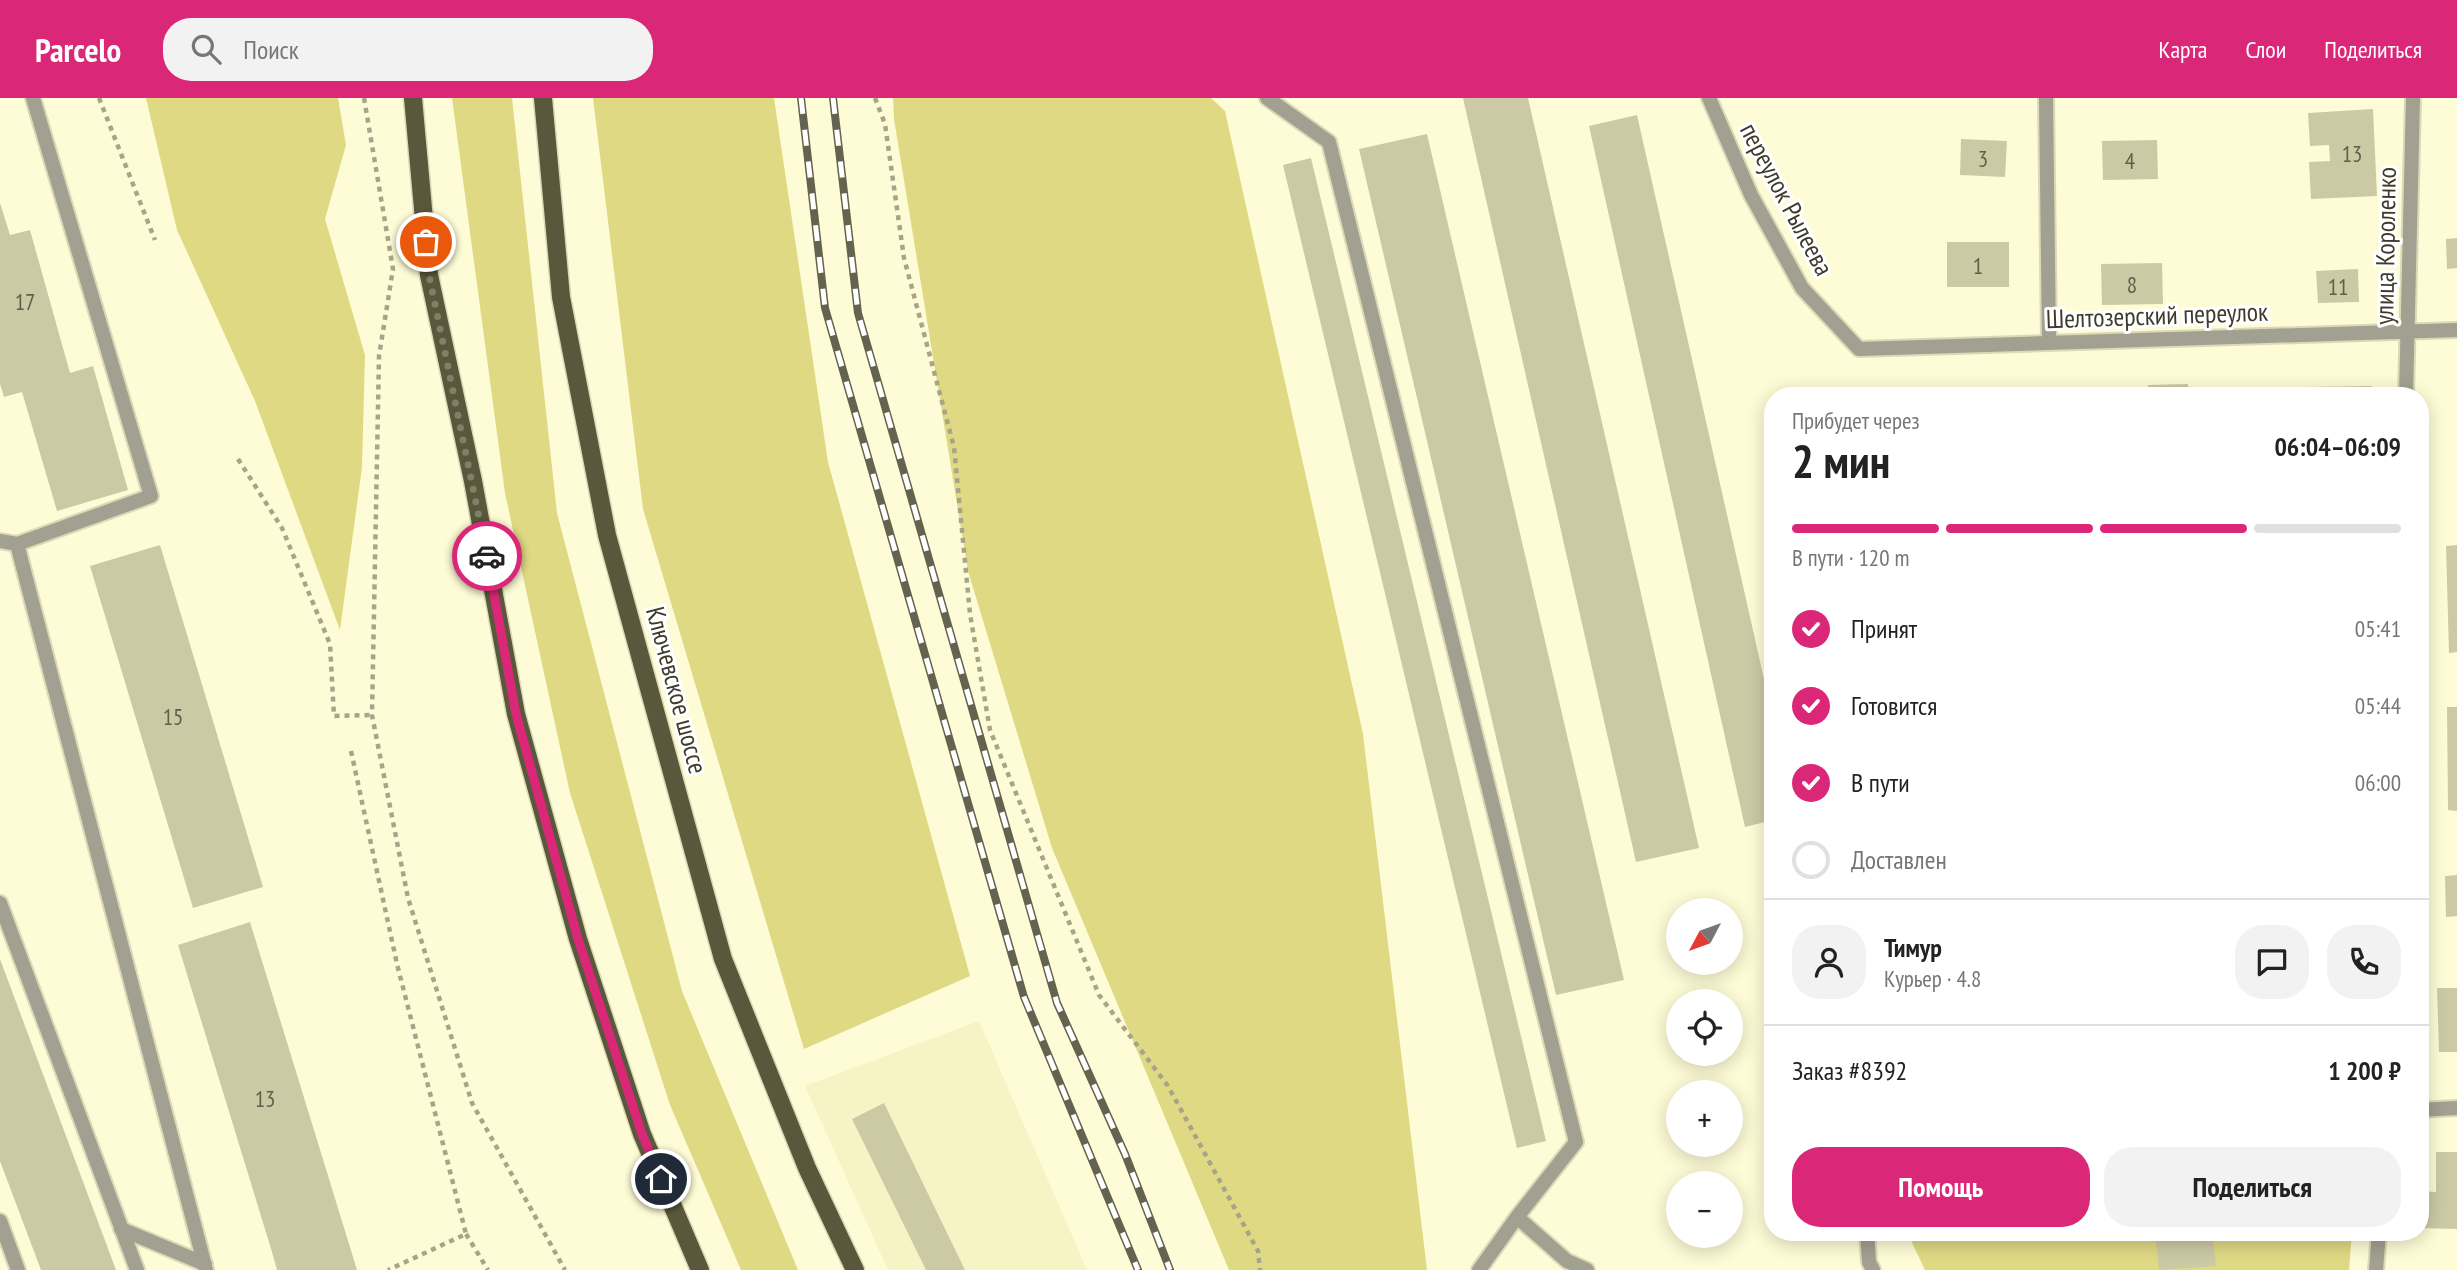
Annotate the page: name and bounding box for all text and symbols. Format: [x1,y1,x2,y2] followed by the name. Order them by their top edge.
[163,18,653,81] search box
[35,28,121,71] text: Parcelo
[187,30,225,68] icon: search
[243,33,299,66] text: Поиск
[2159,34,2207,65] text: Карта
[2245,34,2286,65] text: Слои
[2324,34,2422,65] text: Поделиться
[1733,117,1841,281] street label: переулок Рылеева
[2342,139,2362,168] house number: 13
[1978,144,1988,173] house number: 3
[2125,146,2135,175] house number: 4
[2367,167,2403,325] street label: улица Короленко
[396,212,456,272] pin
[407,223,445,261] icon: bag
[1973,251,1983,280] house number: 1
[2127,270,2137,299] house number: 8
[2328,272,2348,301] house number: 11
[15,287,35,316] house number: 17
[2045,295,2269,335] street label: Шелтозерский переулок
[1792,406,1920,435] text: Прибудет через
[2274,430,2401,463] text: 06:04–06:09
[1792,431,1890,491] text: 2 мин
[452,521,522,591] courier
[468,537,506,575] icon: car
[1792,543,1909,572] text: В пути · 120 m
[639,603,715,777] street label: Ключевское шоссе
[1792,610,1830,648] icon: check
[1851,612,1917,645] text: Принят
[2355,614,2401,643] text: 05:41
[1792,687,1830,725] icon: check
[1851,689,1937,722] text: Готовится
[2355,691,2401,720] text: 05:44
[163,702,183,731] house number: 15
[1792,764,1830,802] icon: check
[1851,766,1910,799] text: В пути
[2355,768,2401,797] text: 06:00
[1851,843,1947,876] text: Доставлен
[1666,898,1743,975] north arrow
[1666,898,1743,1248] map controls
[1792,925,1866,999] button: person
[2235,925,2309,999] button: chat
[2327,925,2401,999] button: phone
[1884,931,1942,964] text: Тимур
[1884,964,1981,993] text: Курьер · 4.8
[1666,989,1743,1066] button: locate
[1792,1054,1907,1087] text: Заказ #8392
[2328,1054,2401,1087] text: 1 200 ₽
[1666,1080,1743,1157] button: +
[255,1084,275,1113] house number: 13
[1792,1147,2090,1227] button: Помощь
[2104,1147,2401,1227] button: Поделиться
[631,1149,691,1209] pin
[642,1160,680,1198] icon: home
[1666,1171,1743,1248] button: −

